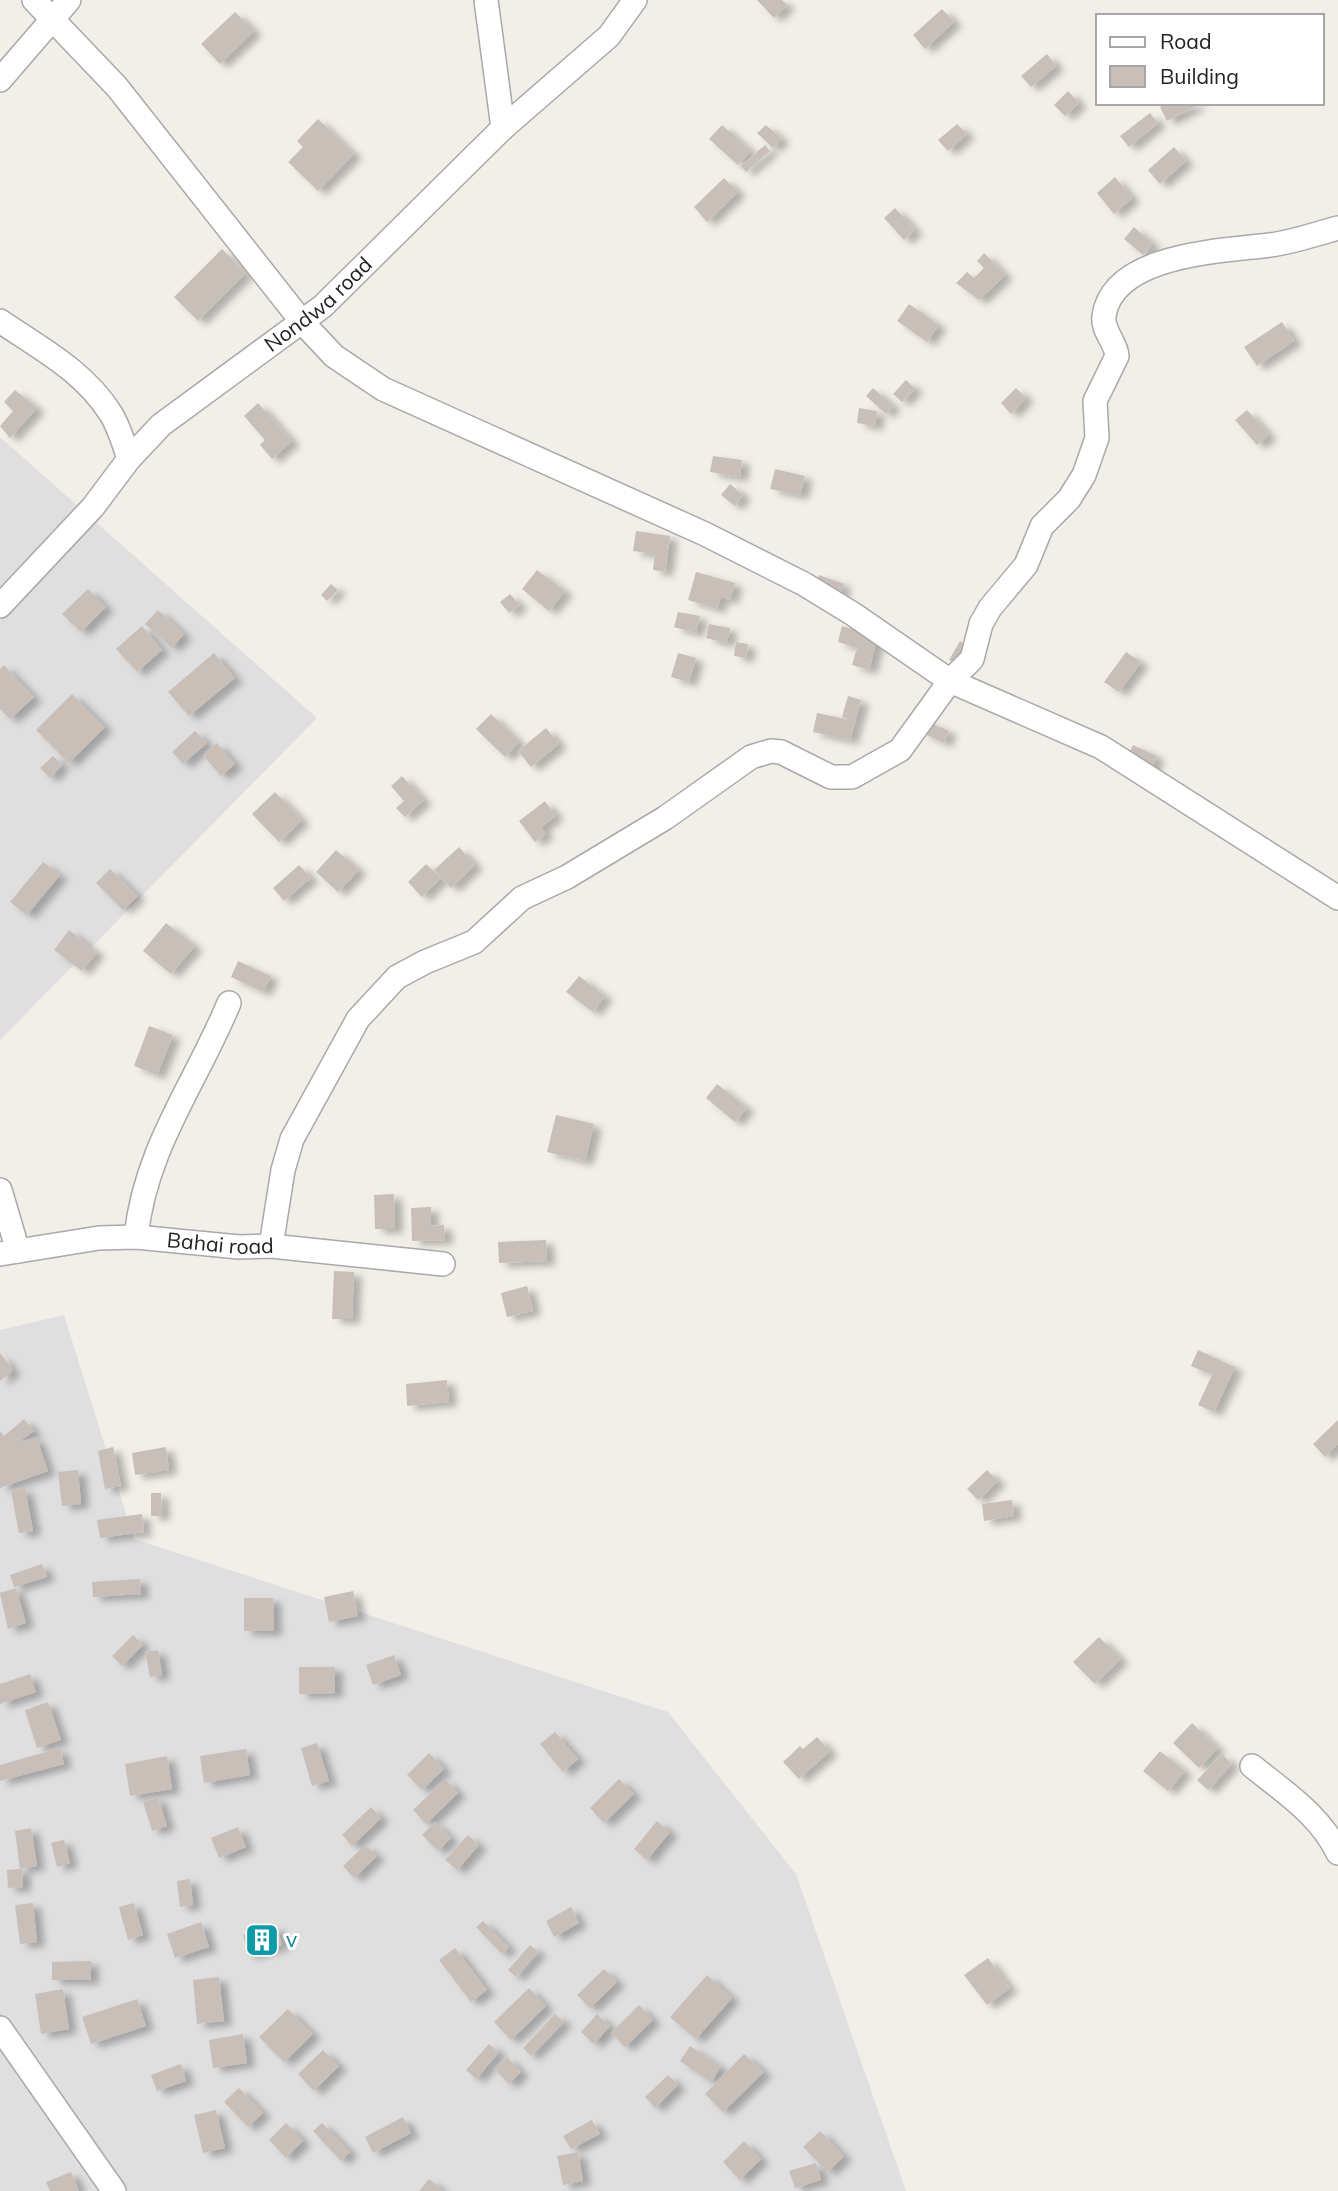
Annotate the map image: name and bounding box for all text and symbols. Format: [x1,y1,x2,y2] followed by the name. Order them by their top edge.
[1096,14,1324,105] legend
[1160,28,1211,54] text: Road
[1160,63,1239,89] text: Building
[259,251,377,357] street label: Nondwa road
[166,1226,274,1259] street label: Bahai road
[243,1921,281,1959] building icon: v
[286,1926,297,1952] place label: v

